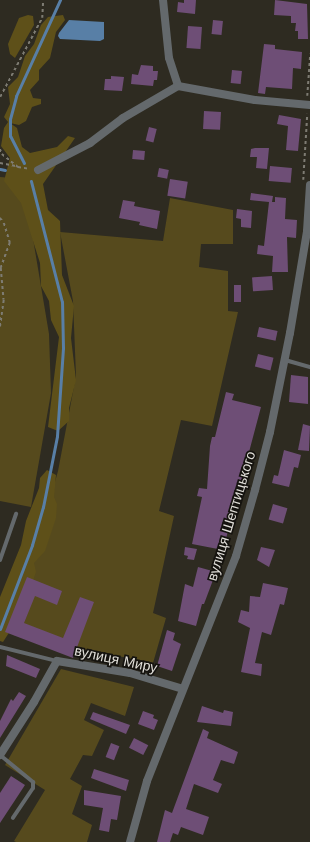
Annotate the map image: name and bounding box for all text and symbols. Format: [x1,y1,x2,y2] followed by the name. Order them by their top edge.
[203,449,259,583] street label: вулиця Шептицького
[73,642,159,676] street label: вулиця Миру

